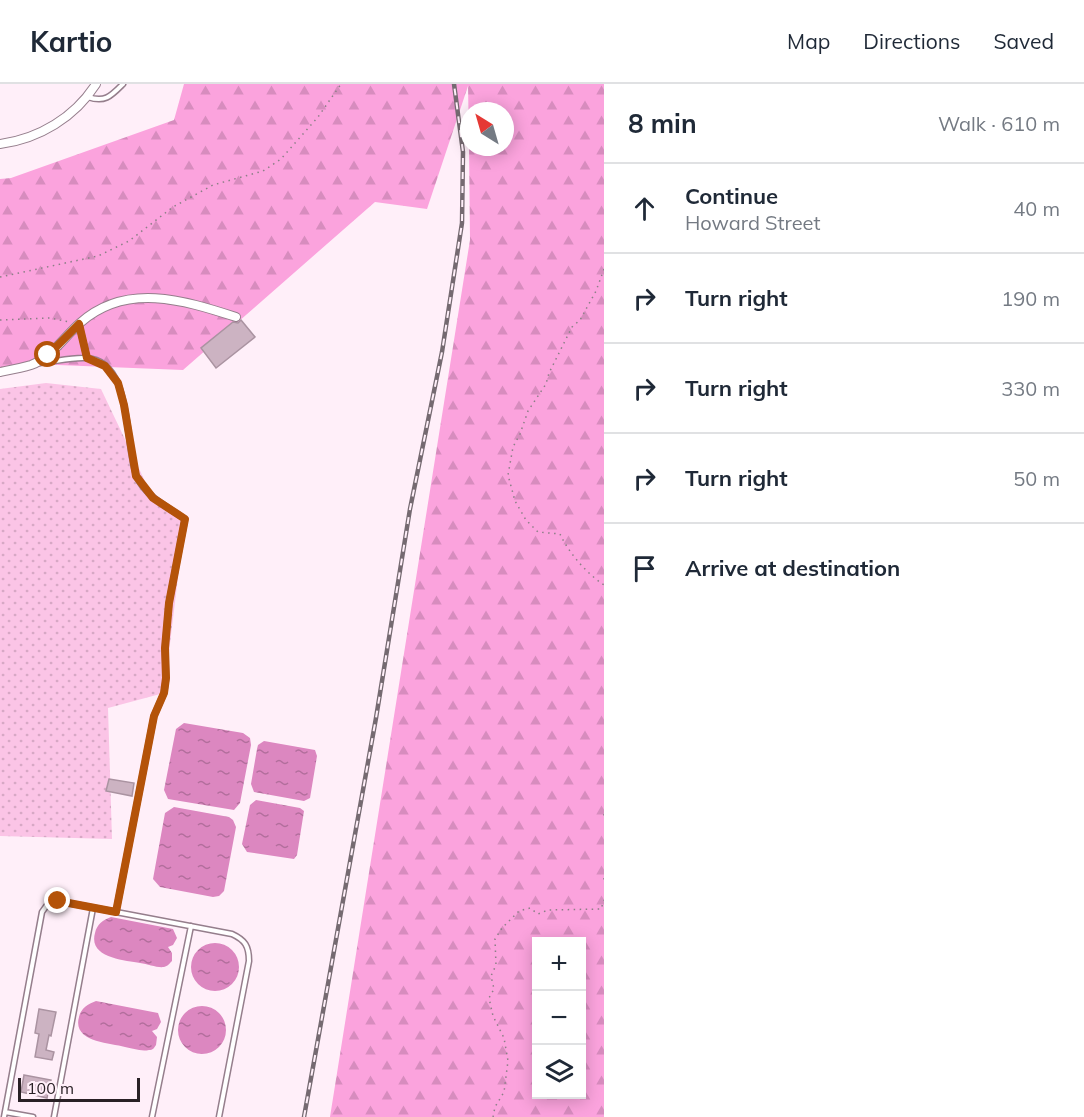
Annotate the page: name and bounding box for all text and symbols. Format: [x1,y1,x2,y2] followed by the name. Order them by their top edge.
[30,24,112,59] text: Kartio
[787,28,830,54] text: Map
[863,28,960,54] text: Directions
[993,28,1054,54] text: Saved
[460,102,514,156] north arrow
[628,107,697,140] text: 8 min
[938,111,1060,136] text: Walk · 610 m
[685,182,778,210] text: Continue
[628,192,661,225] icon: ahead
[1013,196,1060,221] text: 40 m
[685,210,820,235] text: Howard Street
[628,282,661,315] icon: right
[685,284,788,312] text: Turn right
[1001,286,1060,311] text: 190 m
[34,341,60,367] route start
[628,372,661,405] icon: right
[685,374,788,402] text: Turn right
[1001,376,1060,401] text: 330 m
[628,462,661,495] icon: right
[685,464,788,492] text: Turn right
[1013,466,1060,491] text: 50 m
[628,552,661,585] icon: arrive
[685,554,900,582] text: Arrive at destination
[44,887,70,913] route end
[532,937,586,1099] map controls
[532,937,586,991] button: +
[532,991,586,1045] button: −
[532,1045,586,1099] button: layers
[18,1075,140,1102] scale bar
[27,1078,74,1098] text: 100 m

